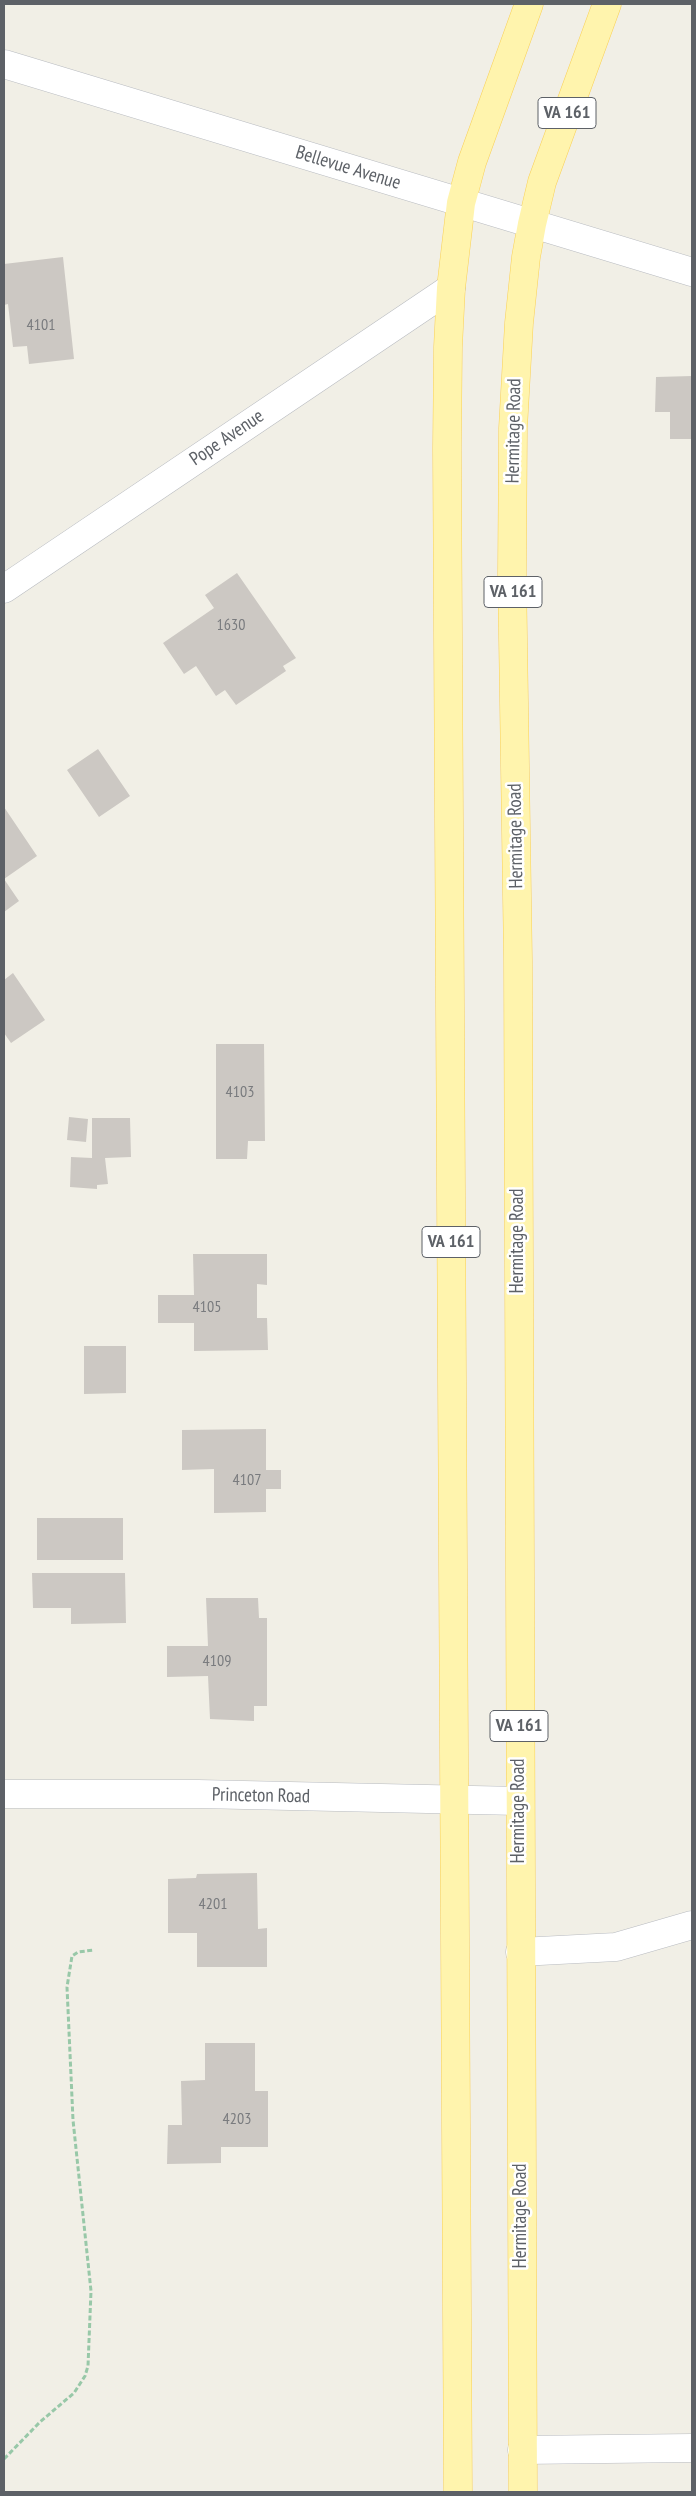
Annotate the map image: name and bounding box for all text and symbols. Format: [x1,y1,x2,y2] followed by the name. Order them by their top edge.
[538,98,596,128] road number: VA 161
[293,141,403,195] street label: Bellevue Avenue
[27,315,55,335] house number: 4101
[502,378,526,484] street label: Hermitage Road
[186,405,268,471] street label: Pope Avenue
[484,576,542,608] road number: VA 161
[217,615,245,635] house number: 1630
[504,783,528,889] street label: Hermitage Road
[226,1082,254,1102] house number: 4103
[507,1188,529,1294] street label: Hermitage Road
[422,1226,480,1258] road number: VA 161
[193,1297,221,1317] house number: 4105
[233,1470,261,1490] house number: 4107
[203,1651,231,1671] house number: 4109
[490,1710,548,1742] road number: VA 161
[508,1758,530,1864] street label: Hermitage Road
[212,1784,310,1808] street label: Princeton Road
[199,1894,227,1914] house number: 4201
[223,2109,251,2129] house number: 4203
[510,2163,532,2269] street label: Hermitage Road

